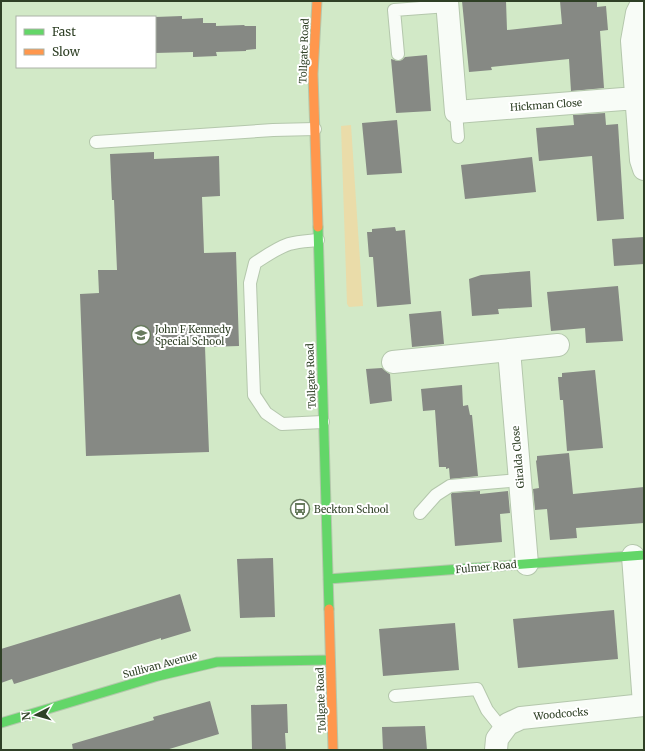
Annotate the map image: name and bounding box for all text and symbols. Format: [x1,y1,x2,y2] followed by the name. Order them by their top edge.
[16,16,156,68] legend
[296,18,312,84] street label: Tollgate Road
[52,24,76,39] text: Fast
[52,44,81,59] text: Slow
[509,96,583,114] street label: Hickman Close
[154,323,231,348] place label: John F Kennedy Special School
[130,324,152,346] school or university icon: John F Kennedy Special School
[303,343,319,409] street label: Tollgate Road
[509,425,527,489] street label: Giralda Close
[289,498,311,520] bus stop icon: Beckton School
[314,503,389,516] place label: Beckton School
[455,558,517,576] street label: Fulmer Road
[121,649,199,681] street label: Sullivan Avenue
[313,667,329,733] street label: Tollgate Road
[16,695,56,735] north arrow
[532,705,589,723] street label: Woodcocks
[19,711,33,721] text: N

